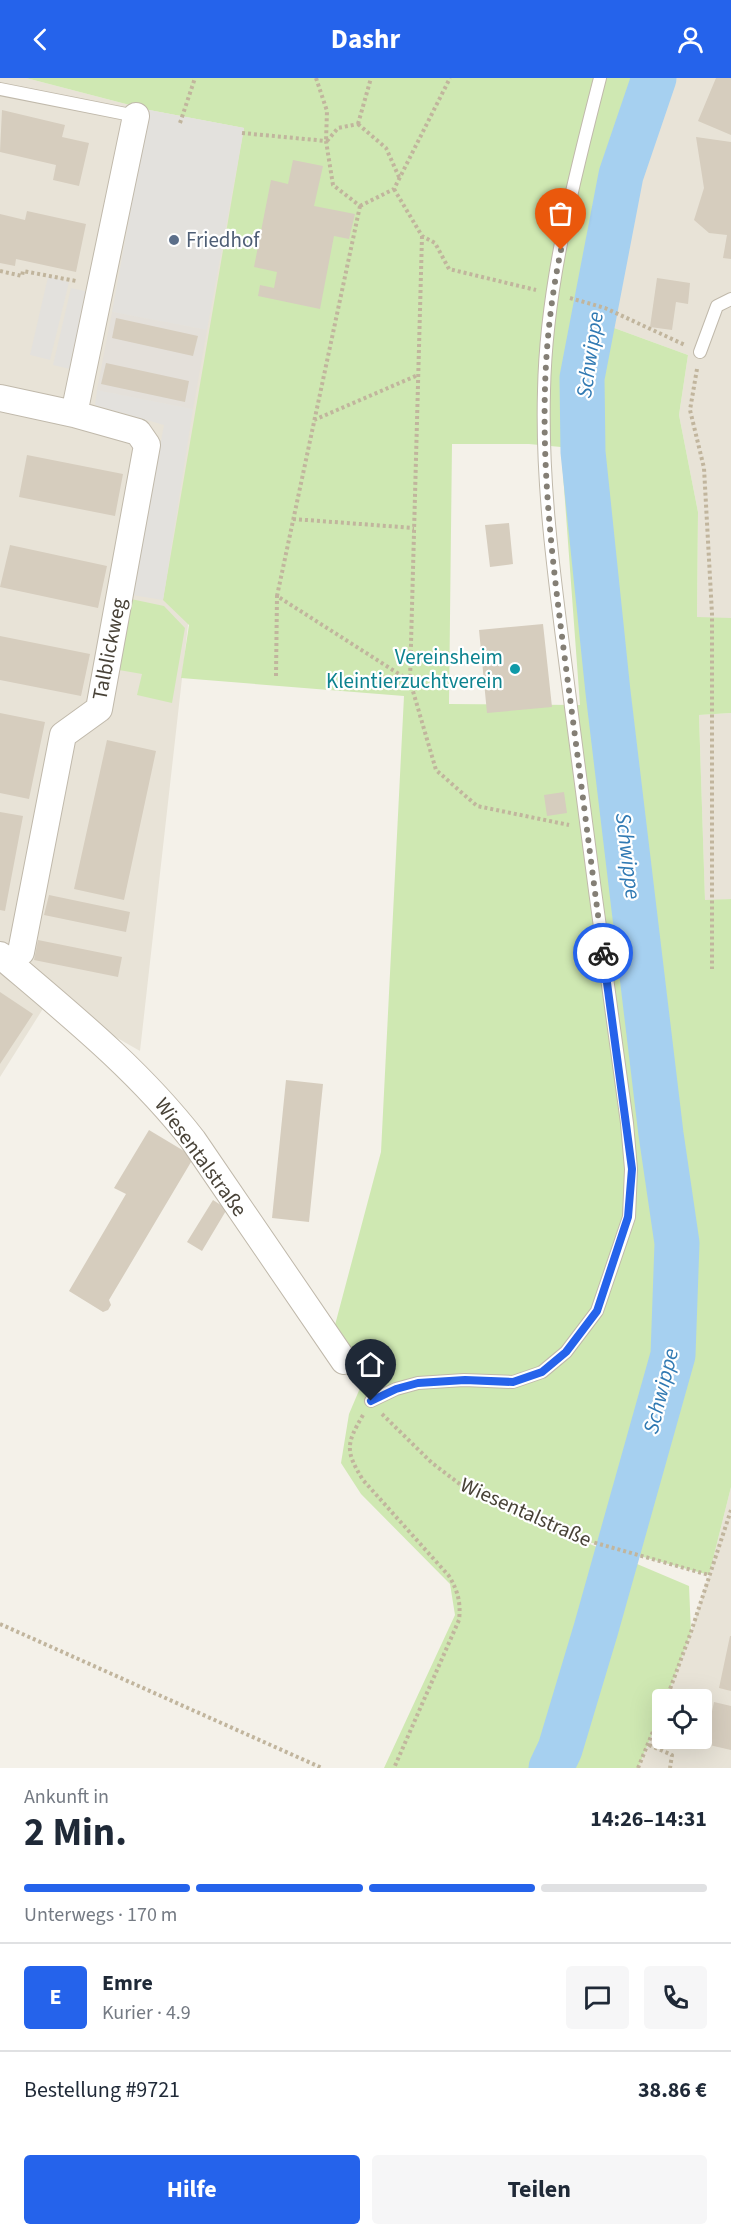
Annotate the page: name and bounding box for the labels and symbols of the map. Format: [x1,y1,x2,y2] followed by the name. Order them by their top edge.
[535,188,586,250] pin
[186,225,260,255] place label: Friedhof
[167,233,181,247] marker: Friedhof
[568,310,612,400] water label: Schwippe
[84,595,134,703] street label: Talblickweg
[326,642,503,696] place label: Vereinsheim Kleintierzuchtverein
[508,662,522,676] marker: Vereinsheim Kleintierzuchtverein
[607,811,649,901] water label: Schwippe
[573,923,633,983] courier
[147,1091,255,1223] street label: Wiesentalstraße
[345,1339,396,1401] pin
[635,1345,687,1437] water label: Schwippe
[456,1470,596,1554] street label: Wiesentalstraße

